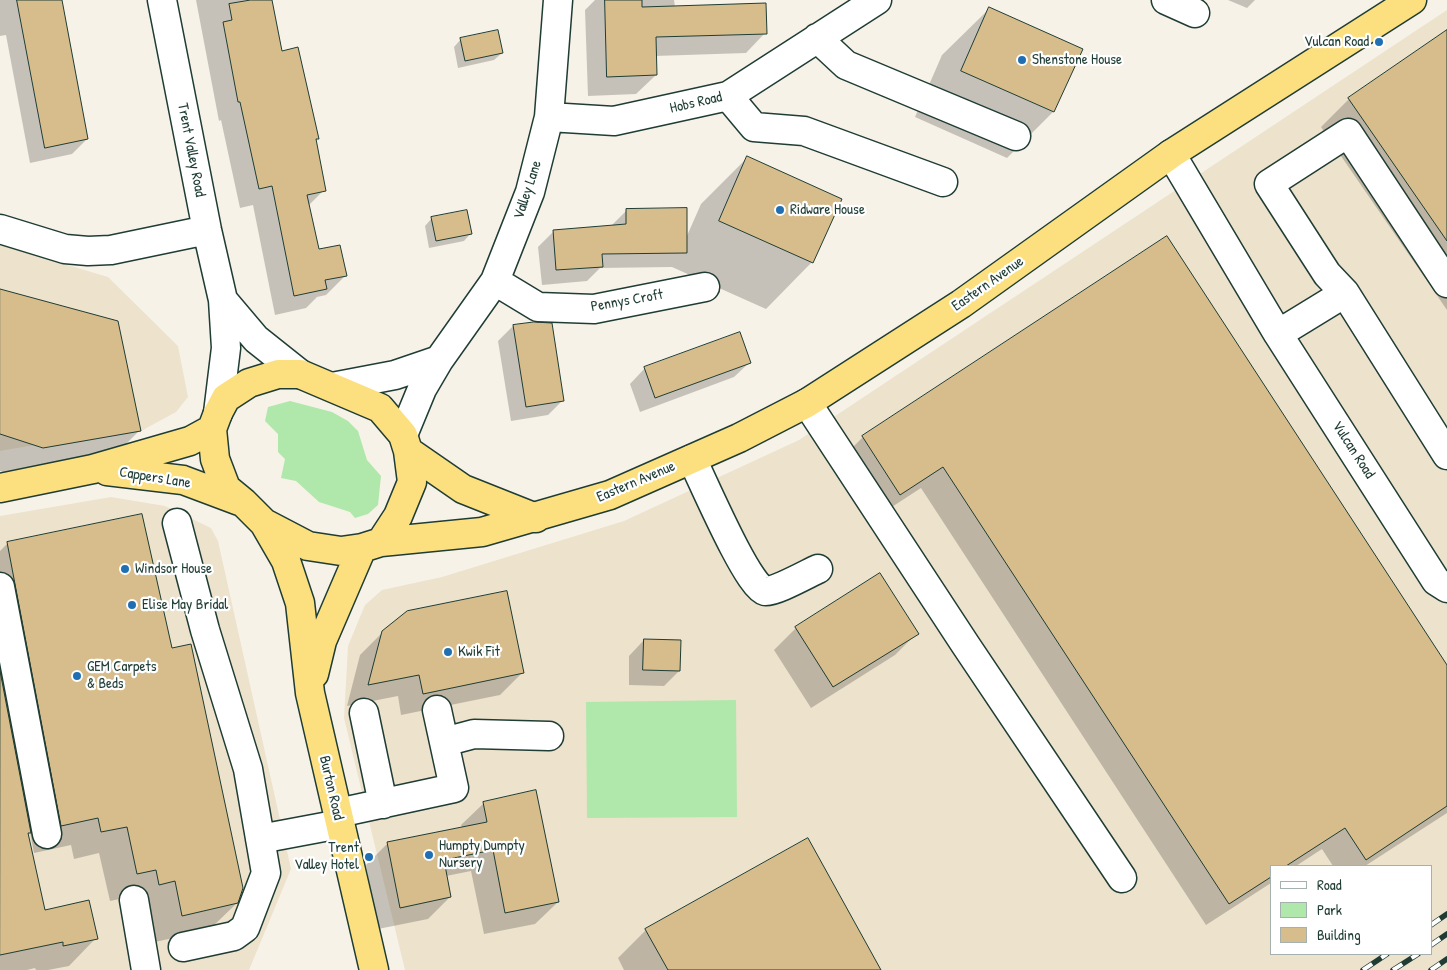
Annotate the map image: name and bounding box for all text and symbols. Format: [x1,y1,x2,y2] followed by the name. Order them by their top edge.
[1304,33,1369,51] place label: Vulcan Road
[1373,36,1385,48] marker: Vulcan Road
[1032,51,1122,69] place label: Shenstone House
[1016,54,1028,66] marker: Shenstone House
[668,88,724,118] street label: Hobs Road
[173,102,209,198] street label: Trent Valley Road
[510,158,546,222] street label: Valley Lane
[790,201,865,219] place label: Ridware House
[774,204,786,216] marker: Ridware House
[949,253,1027,315] street label: Eastern Avenue
[590,286,664,316] street label: Pennys Croft
[1328,418,1378,482] street label: Vulcan Road
[594,457,678,507] street label: Eastern Avenue
[118,463,192,493] street label: Cappers Lane
[135,560,212,578] place label: Windsor House
[119,563,131,575] marker: Windsor House
[142,596,228,614] place label: Elise May Bridal
[126,599,138,611] marker: Elise May Bridal
[458,643,500,661] place label: Kwik Fit
[442,646,454,658] marker: Kwik Fit
[87,658,156,693] place label: GEM Carpets & Beds
[71,670,83,682] marker: GEM Carpets & Beds
[315,754,347,822] street label: Burton Road
[439,837,525,872] place label: Humpty Dumpty Nursery
[294,839,359,874] place label: Trent Valley Hotel
[423,849,435,861] marker: Humpty Dumpty Nursery
[363,851,375,863] marker: Trent Valley Hotel
[1270,865,1432,955] legend
[1317,874,1342,895] text: Road
[1317,899,1342,920] text: Park
[1317,924,1361,945] text: Building

